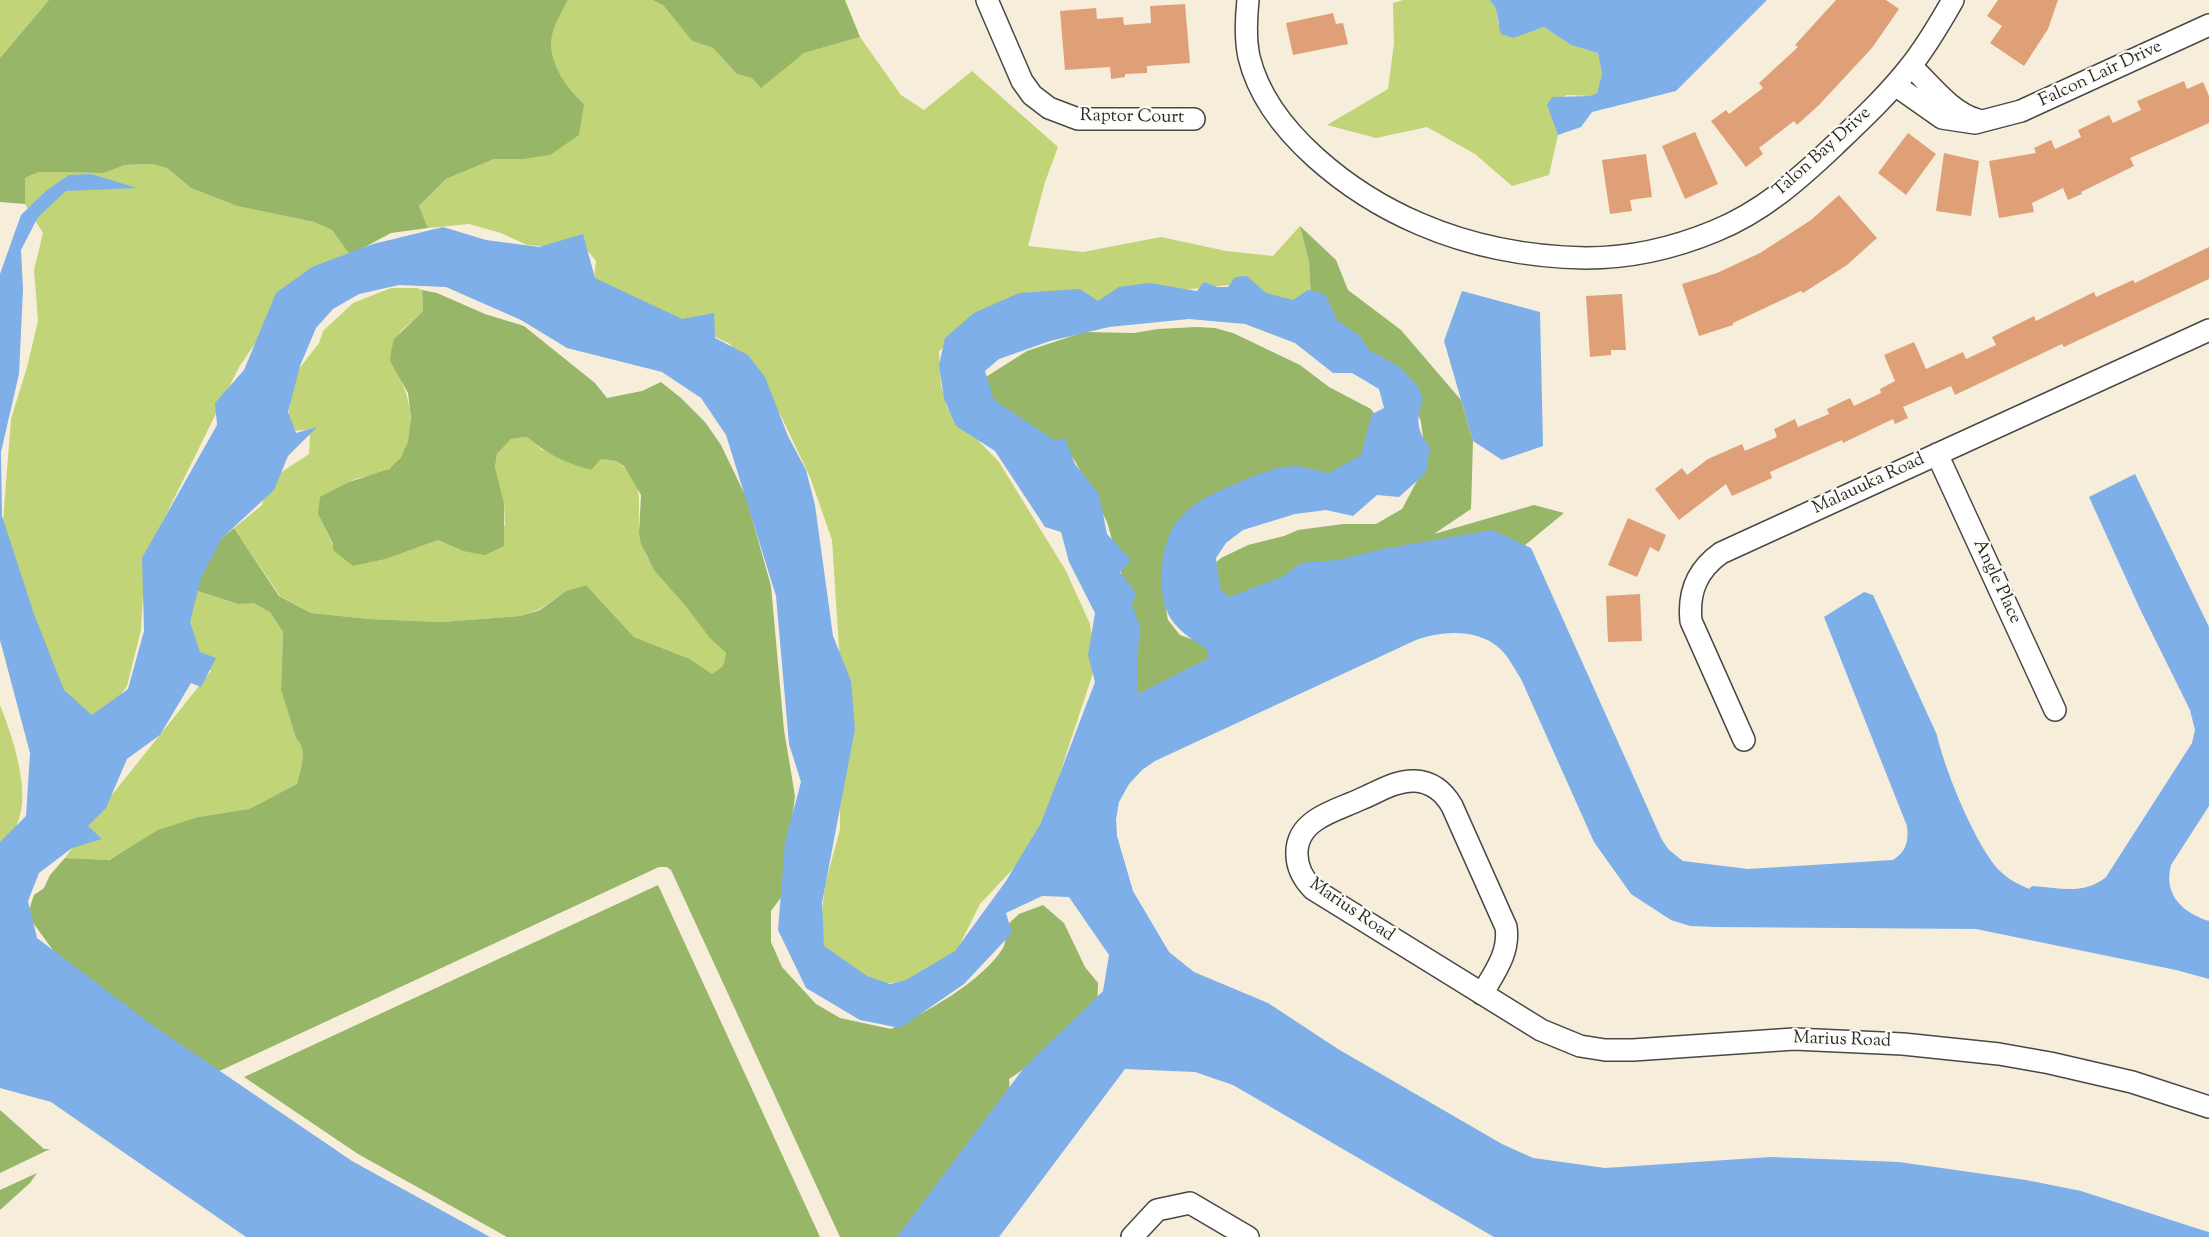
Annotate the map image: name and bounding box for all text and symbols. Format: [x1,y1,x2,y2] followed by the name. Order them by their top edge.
[2036,37,2166,113] street label: Falcon Lair Drive
[1770,103,1876,203] street label: Talon Bay Drive
[1079,106,1185,130] street label: Raptor Court
[1810,450,1928,520] street label: Malauuka Road
[1967,536,2025,628] street label: Angle Place
[1304,875,1398,947] street label: Marius Road
[1793,1028,1891,1054] street label: Marius Road

